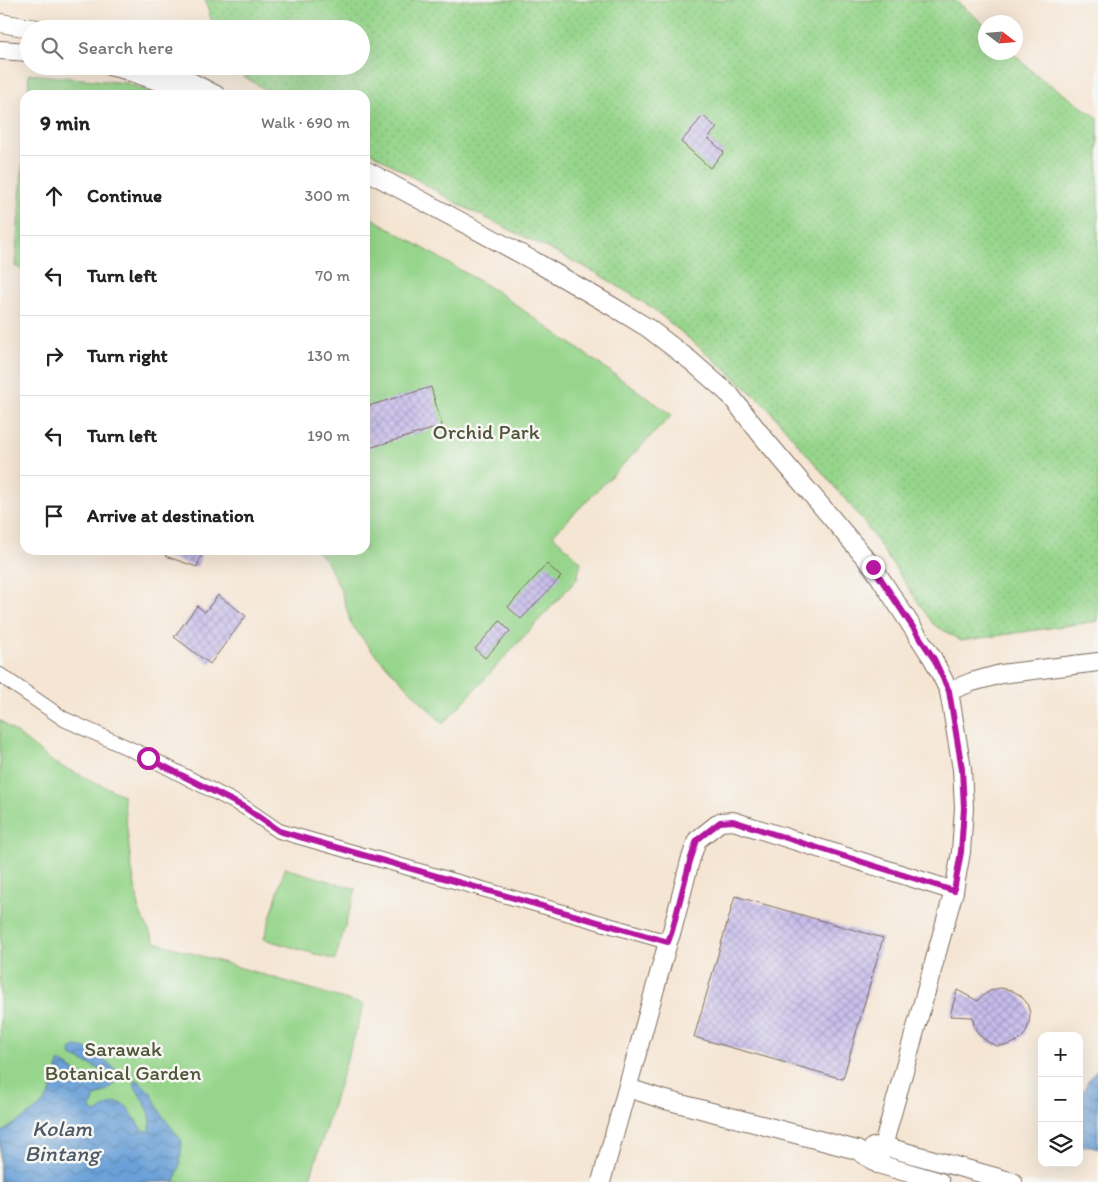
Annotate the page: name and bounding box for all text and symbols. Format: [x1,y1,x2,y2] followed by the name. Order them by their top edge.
[978,15,1023,60] north arrow
[20,20,370,75] search box
[38,34,66,62] icon: search
[78,36,173,59] text: Search here
[40,110,90,135] text: 9 min
[261,113,350,132] text: Walk · 690 m
[40,182,68,210] icon: ahead
[87,184,162,207] text: Continue
[305,186,350,205] text: 300 m
[40,262,68,290] icon: left
[87,264,157,287] text: Turn left
[315,266,350,285] text: 70 m
[40,342,68,370] icon: right
[87,344,168,367] text: Turn right
[307,346,350,365] text: 130 m
[432,419,540,444] park label: Orchid Park
[40,422,68,450] icon: left
[87,424,157,447] text: Turn left
[307,426,350,445] text: 190 m
[40,502,68,530] icon: arrive
[87,504,254,527] text: Arrive at destination
[862,556,885,579] route end
[137,747,160,770] route start
[1038,1032,1083,1167] map controls
[1038,1032,1083,1077] button: +
[45,1036,201,1085] park label: Sarawak Botanical Garden
[1038,1077,1083,1122] button: −
[24,1115,102,1167] water label: Kolam Bintang
[1038,1122,1083,1167] button: layers

